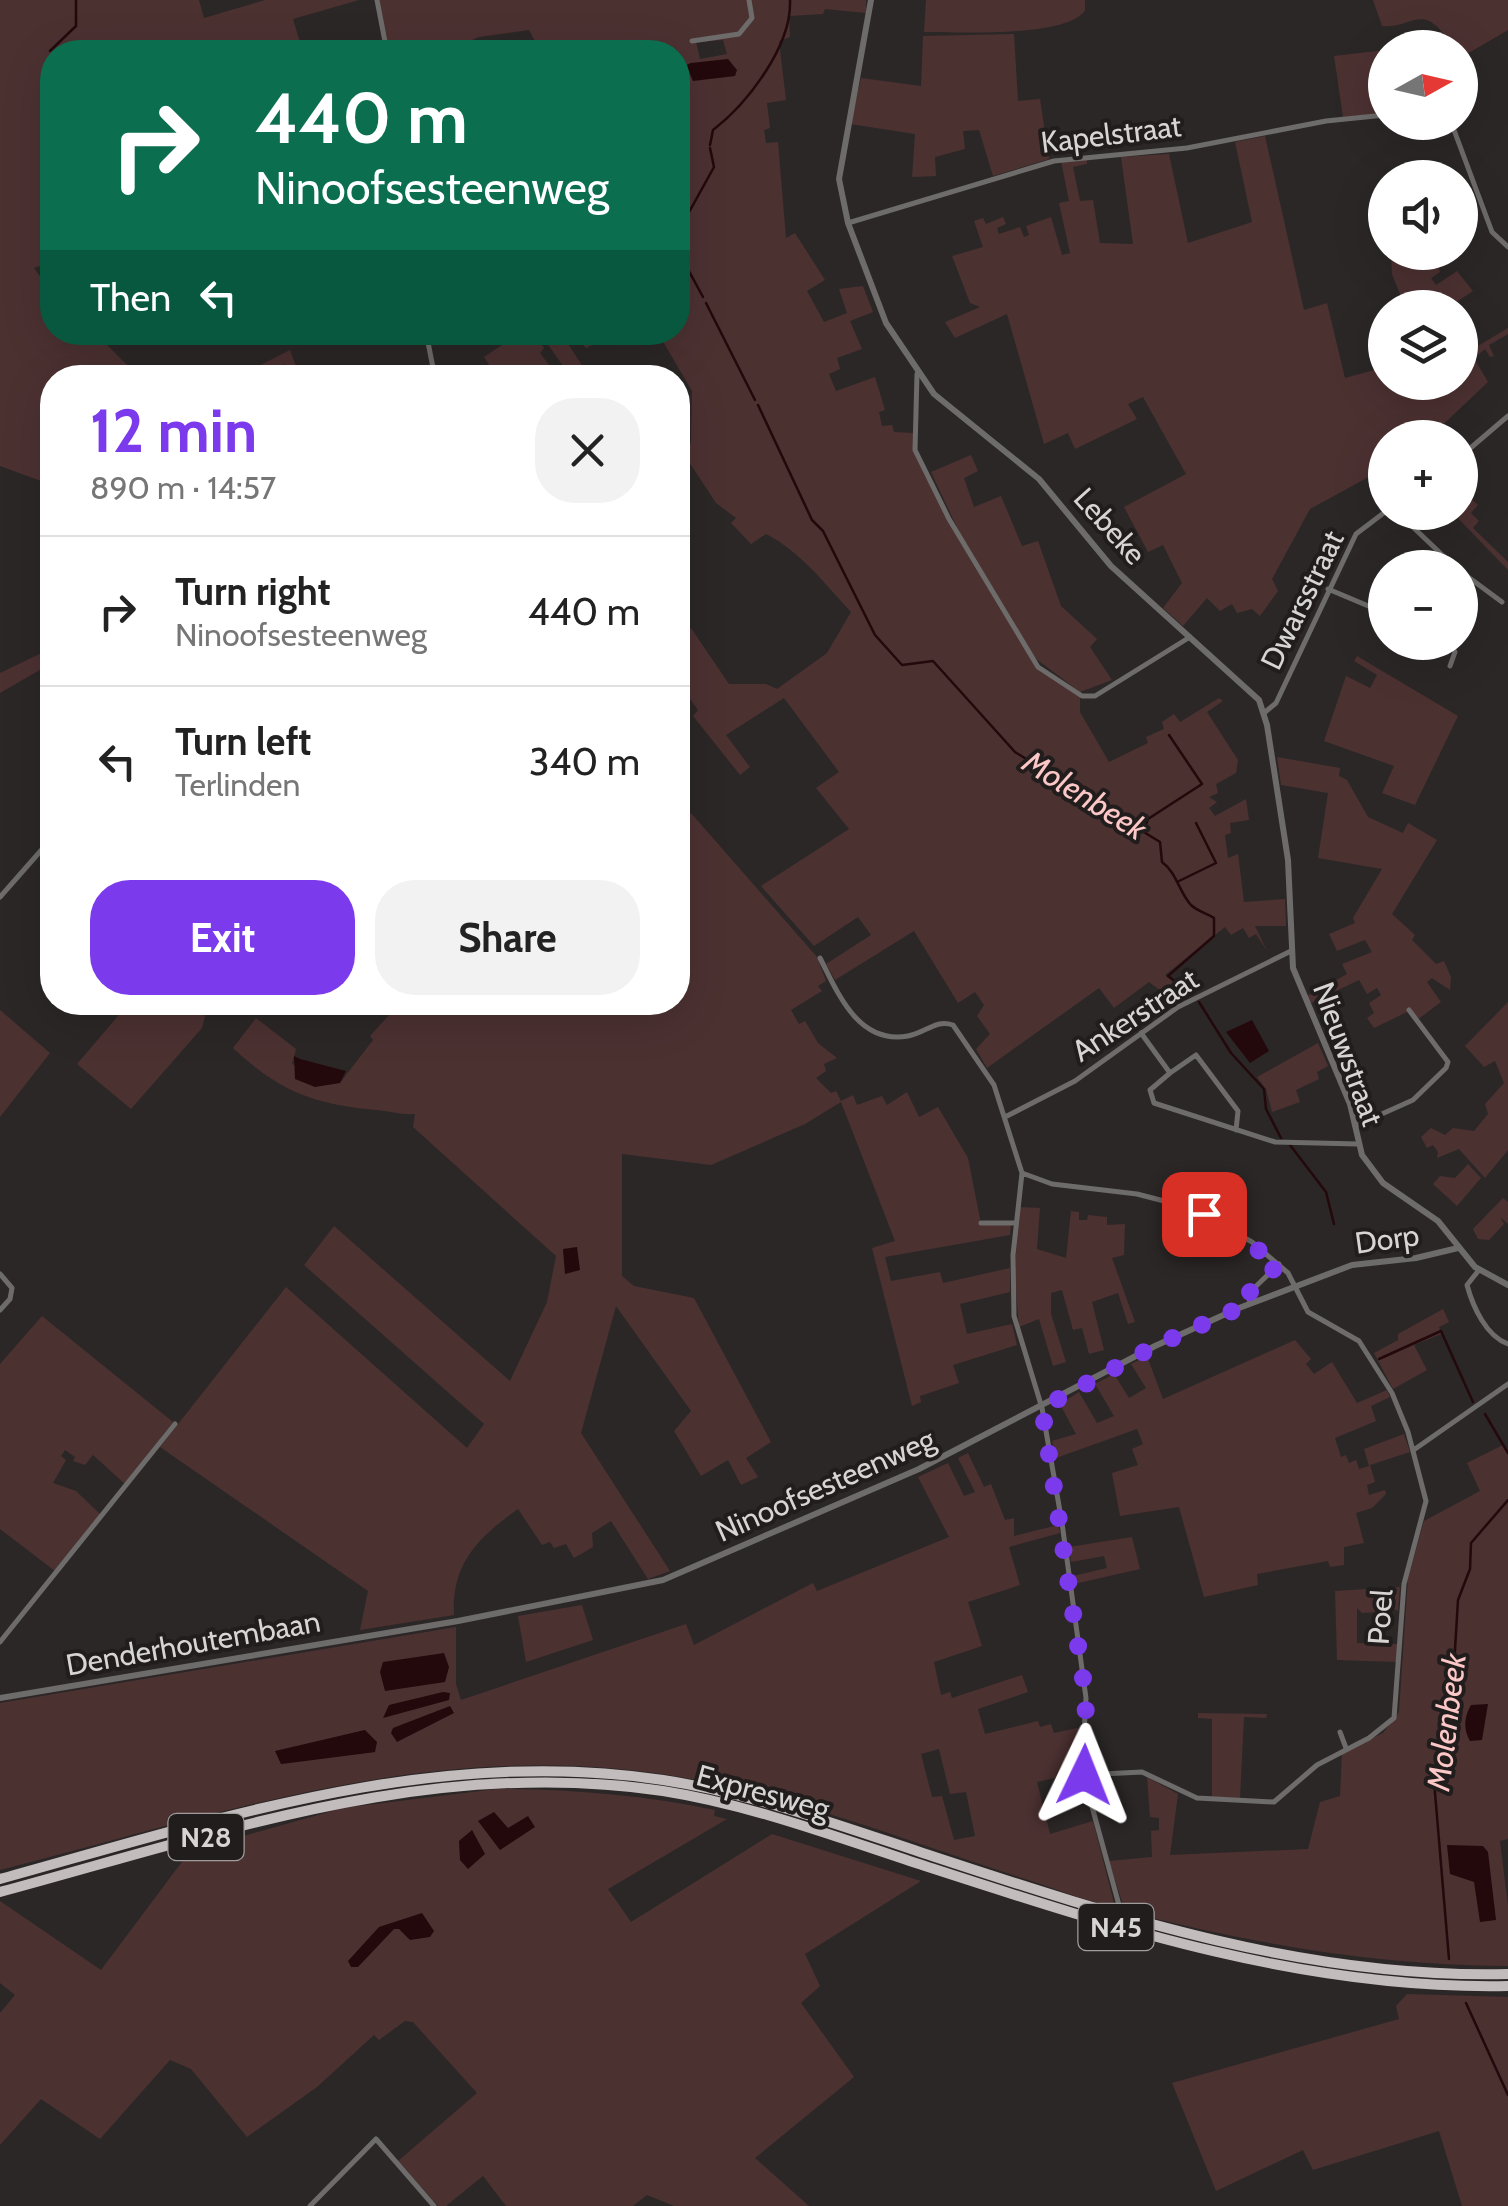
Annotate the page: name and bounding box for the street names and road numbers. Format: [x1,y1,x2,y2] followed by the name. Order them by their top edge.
[1039,107,1183,161] street label: Kapelstraat
[1066,480,1154,572] street label: Lebeke
[1252,524,1352,676] street label: Dwarsstraat
[1065,960,1205,1070] street label: Ankerstraat
[1305,977,1391,1131] street label: Nieuwstraat
[1353,1216,1421,1262] street label: Dorp
[710,1420,941,1550] street label: Ninoofsesteenweg
[1360,1588,1400,1646] street label: Poel
[63,1602,323,1684] street label: Denderhoutembaan
[692,1756,835,1828] street label: Expresweg
[168,1814,244,1860] road number: N28
[1078,1904,1154,1950] road number: N45

